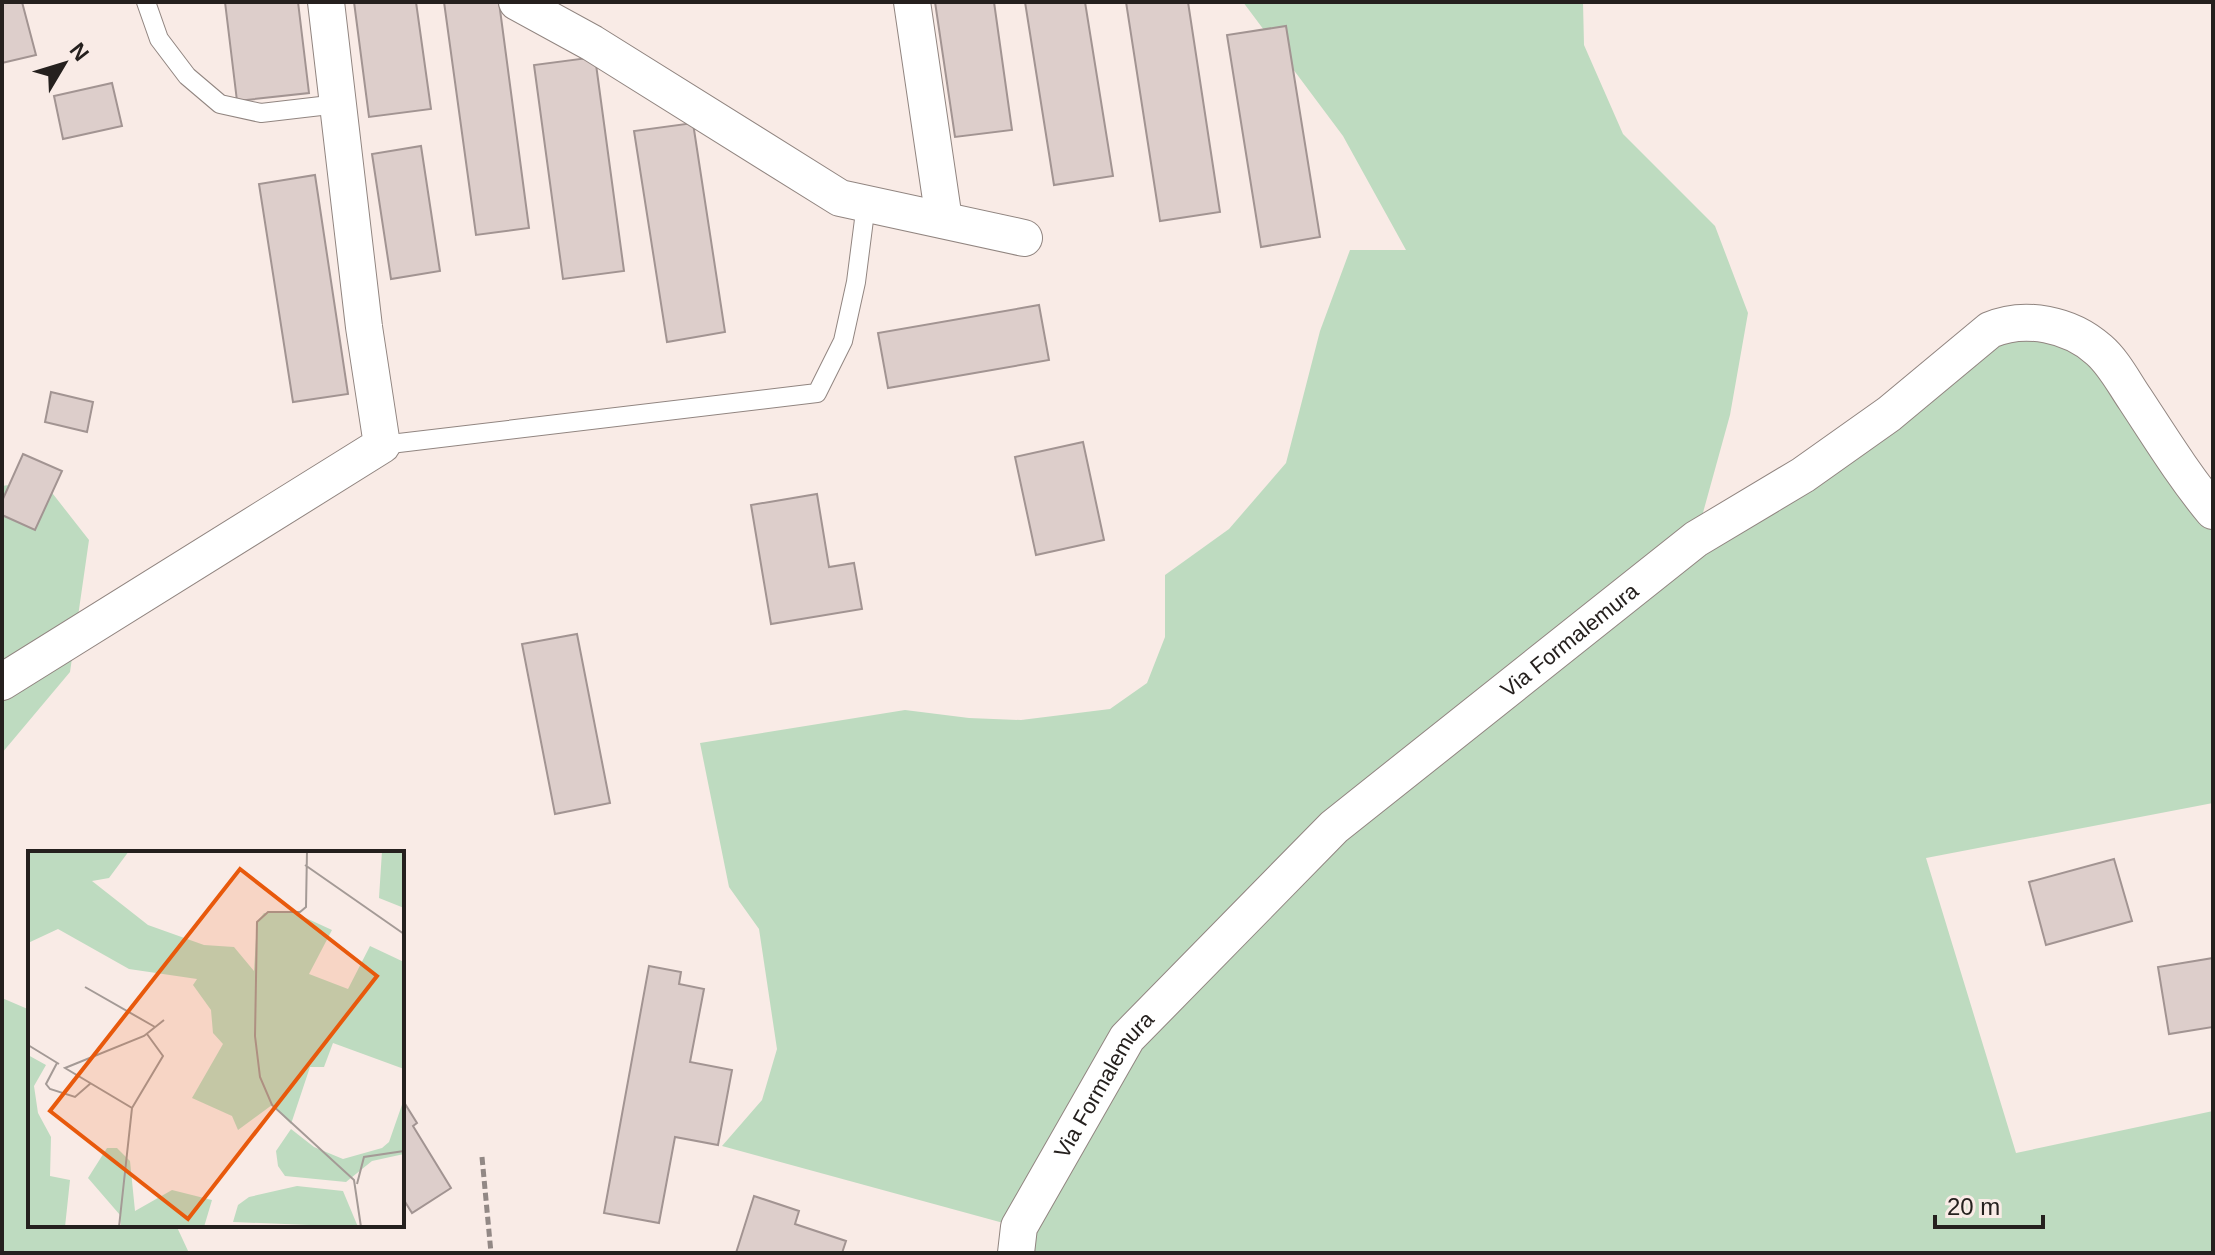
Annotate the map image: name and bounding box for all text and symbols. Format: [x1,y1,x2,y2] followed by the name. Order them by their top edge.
[24,24,104,104] north arrow
[65,38,94,66] text: N
[1496,578,1644,702] street label: Via Formalemura
[28,851,404,1227] inset map
[1049,1006,1159,1163] street label: Via Formalemura
[1935,1179,2043,1229] scale bar
[1947,1193,2000,1220] text: 20 m

